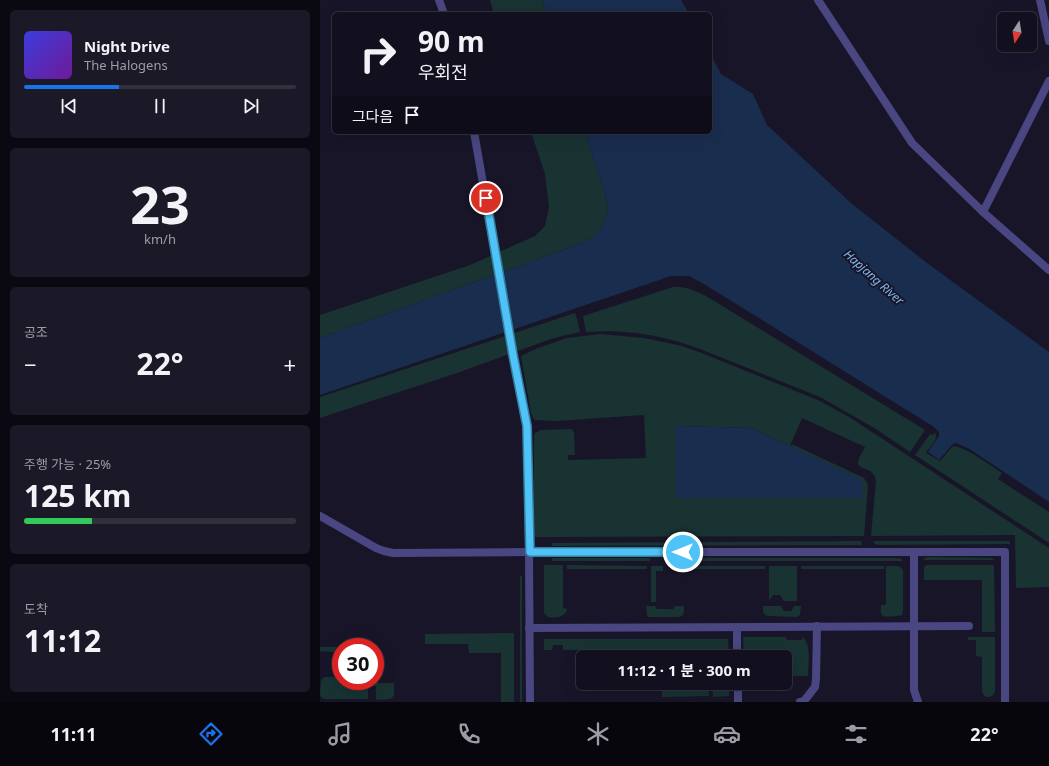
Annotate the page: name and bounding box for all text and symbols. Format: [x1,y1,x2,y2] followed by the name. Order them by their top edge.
[997,12,1037,52] north arrow
[997,12,1037,52] map controls
[418,22,485,60] text: 90 m
[352,28,404,80] icon: right
[84,36,170,56] text: Night Drive
[84,56,168,74] text: The Halogens
[418,60,468,84] text: 우회전
[58,95,80,117] icon: previous
[149,95,171,117] icon: pause
[240,95,262,117] icon: next
[401,104,423,126] icon: arrive
[352,106,393,126] text: 그다음
[130,168,190,239] text: 23
[469,181,503,215] pin
[475,187,497,209] icon: arrive
[144,230,176,248] text: km/h
[840,246,909,309] water label: Hapjang River
[24,323,48,341] text: 공조
[136,343,184,384] text: 22°
[24,349,37,379] text: −
[283,349,296,379] text: +
[24,455,111,473] text: 주행 가능 · 25%
[24,475,131,516] text: 125 km
[662,531,704,573] position arrow
[24,600,48,618] text: 도착
[24,620,101,661] text: 11:12
[332,638,384,690] speed limit sign: 30
[617,660,751,680] text: 11:12 · 1 분 · 300 m
[197,720,225,748] icon: directions
[326,720,354,748] icon: music
[455,720,483,748] icon: phone
[584,720,612,748] icon: climate
[713,720,741,748] icon: car
[842,720,870,748] icon: filters
[50,722,97,746] text: 11:11
[970,722,999,746] text: 22°

